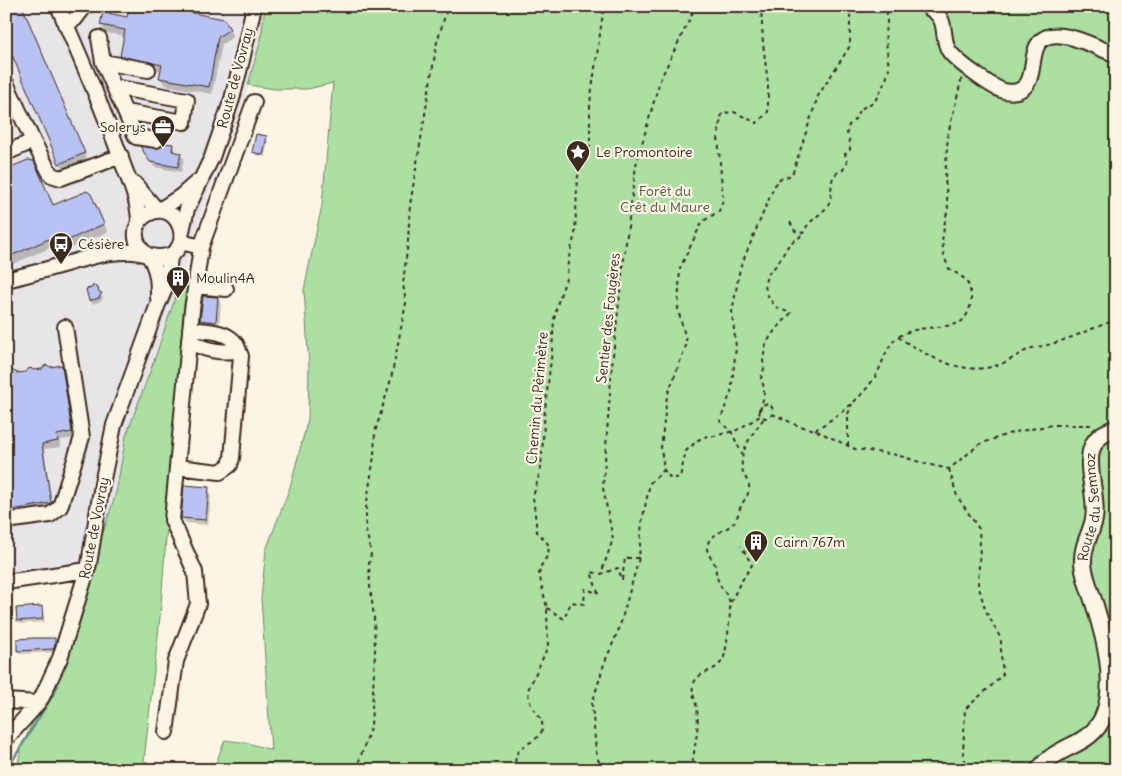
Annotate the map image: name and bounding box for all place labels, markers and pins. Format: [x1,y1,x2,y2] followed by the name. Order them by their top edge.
[150,114,176,148] office icon: Solerys
[100,118,146,136] place label: Solerys
[565,139,591,173] place icon: Le Promontoire
[596,143,693,161] place label: Le Promontoire
[48,231,74,265] bus stop icon: Césière
[78,235,124,253] place label: Césière
[165,265,191,299] building icon: Moulin4A
[196,269,255,287] place label: Moulin4A
[743,529,769,563] building icon: Cairn 767m
[774,533,845,551] place label: Cairn 767m

